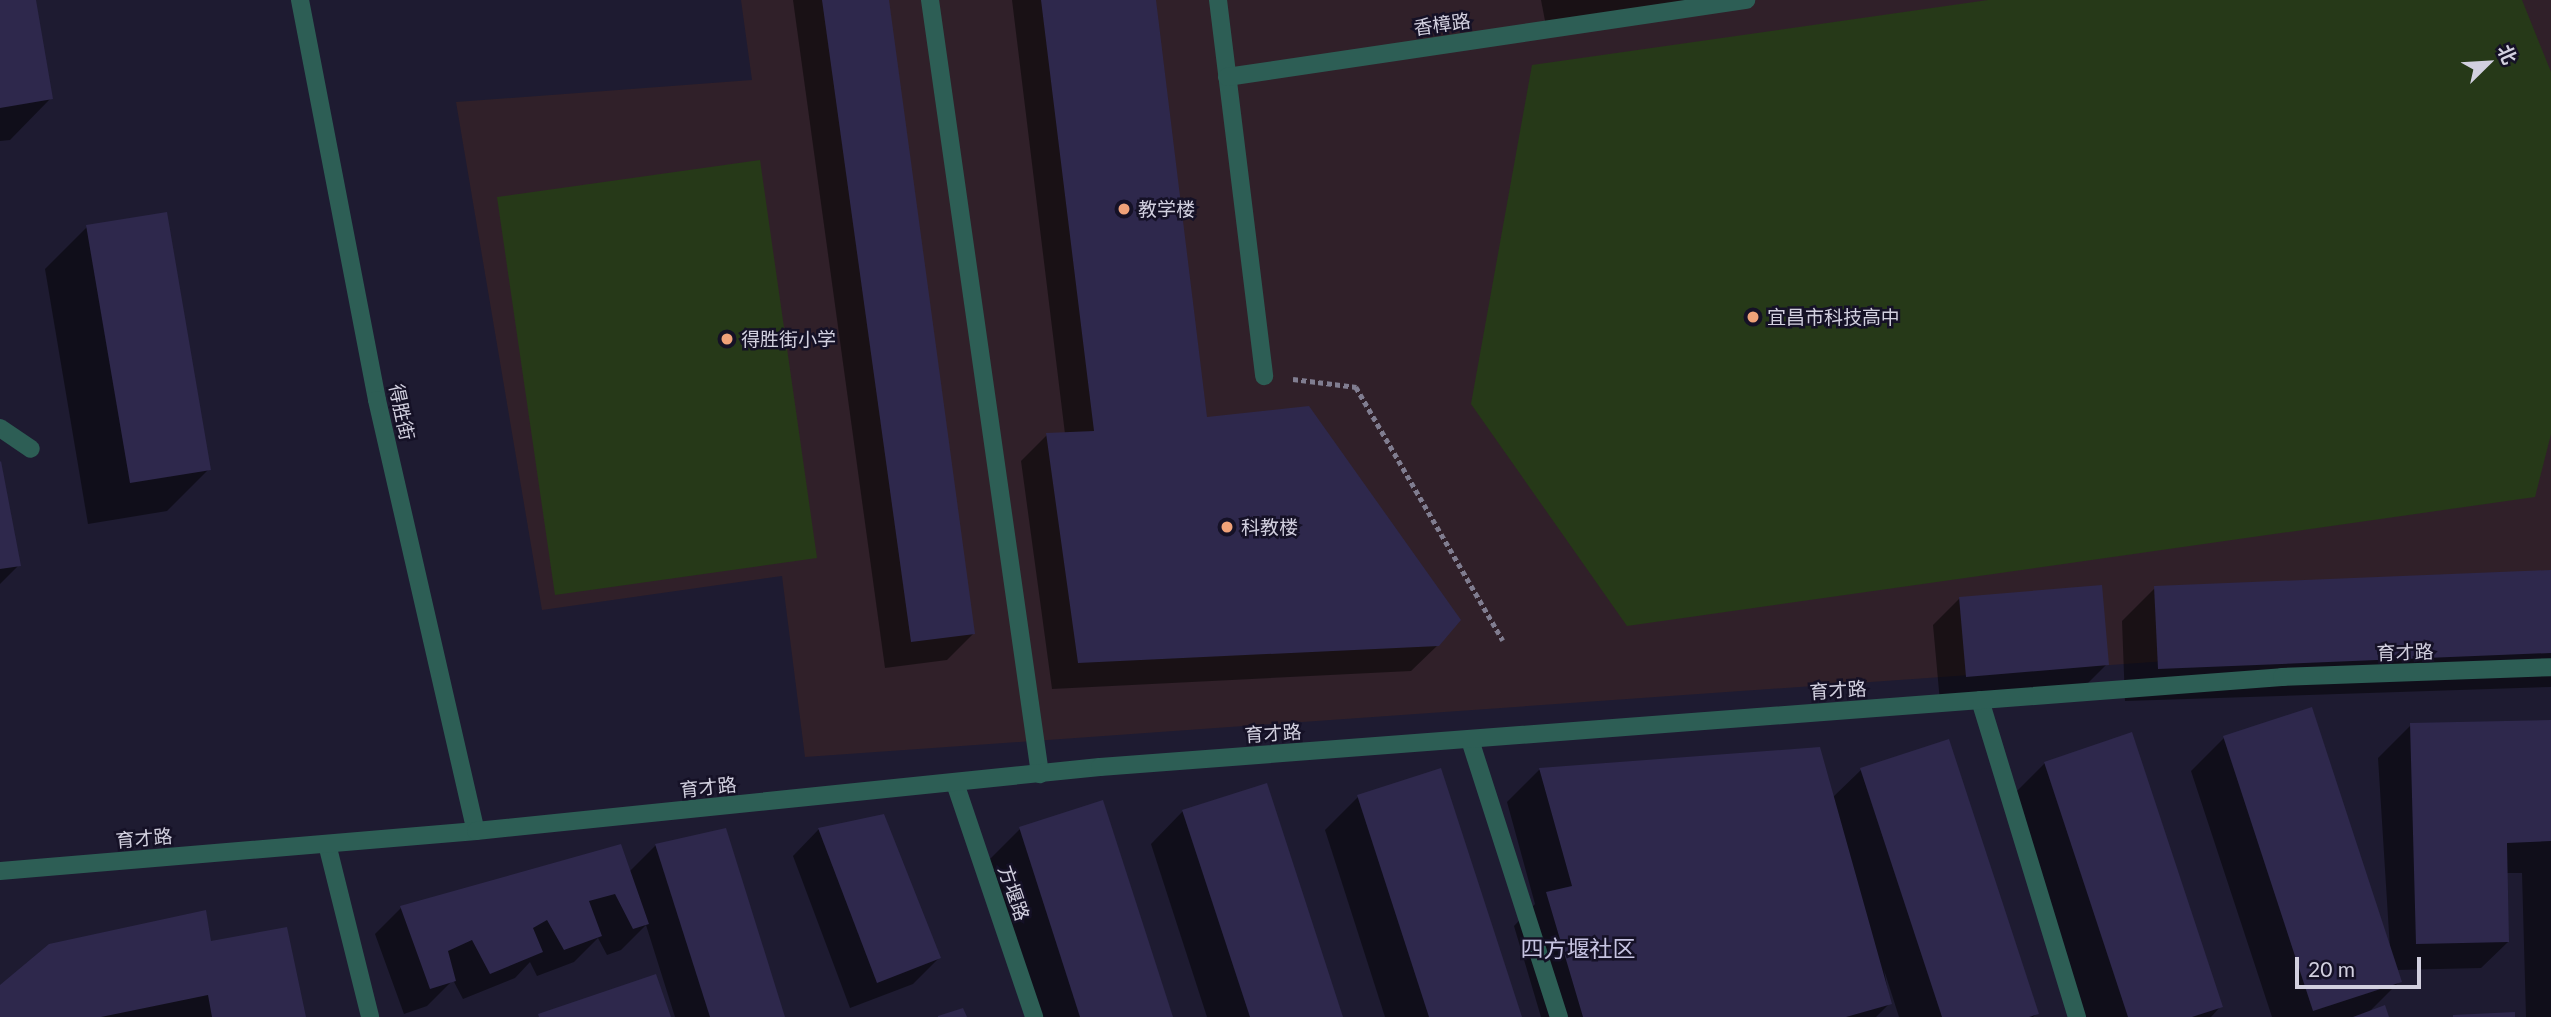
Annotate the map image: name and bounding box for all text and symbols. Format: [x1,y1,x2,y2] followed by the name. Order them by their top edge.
[1412,9,1472,39] street label: 香樟路
[2453,28,2523,98] north arrow
[2493,41,2522,68] text: 北
[1138,198,1195,220] place label: 教学楼
[1116,201,1132,217] marker: 教学楼
[1767,306,1900,328] place label: 宜昌市科技高中
[1745,309,1761,325] marker: 宜昌市科技高中
[741,328,836,350] place label: 得胜街小学
[719,331,735,347] marker: 得胜街小学
[385,382,419,442] street label: 得胜街
[1241,516,1298,538] place label: 科教楼
[1219,519,1235,535] marker: 科教楼
[2376,640,2434,664] street label: 育才路
[1809,677,1867,703] street label: 育才路
[1244,720,1302,746] street label: 育才路
[678,773,738,801] street label: 育才路
[115,824,173,852] street label: 育才路
[994,862,1034,924] street label: 方堰路
[1521,934,1635,962] district label: 四方堰社区
[2299,944,2425,988] scale bar
[2308,956,2355,981] text: 20 m

